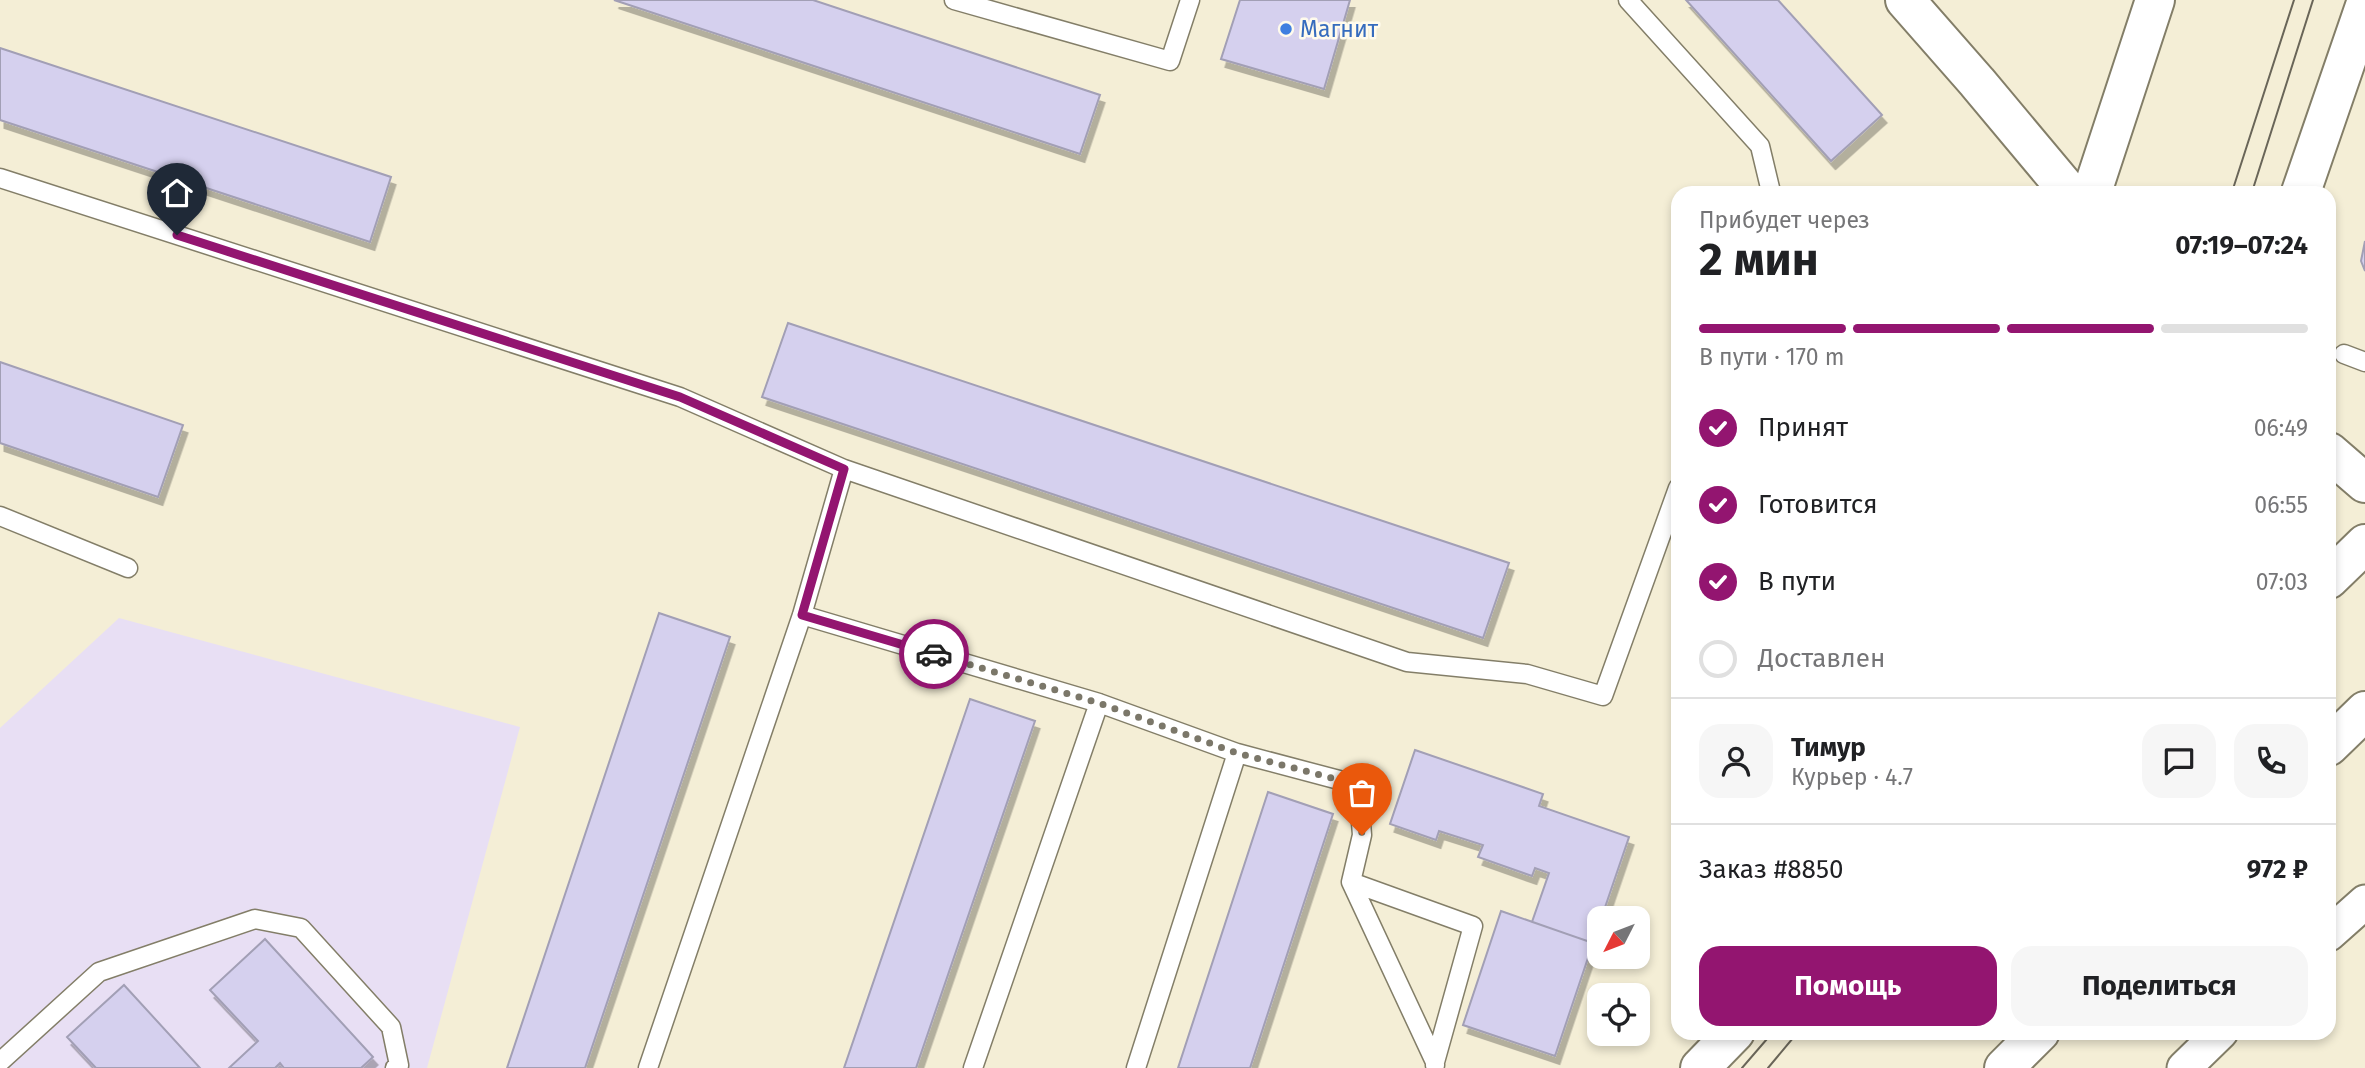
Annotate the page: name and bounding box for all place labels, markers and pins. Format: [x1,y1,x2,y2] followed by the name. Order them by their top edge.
[1300,15,1379,43] place label: Магнит
[1278,21,1294,37] marker: Магнит
[147,163,207,235] pin
[1332,763,1392,835] pin

